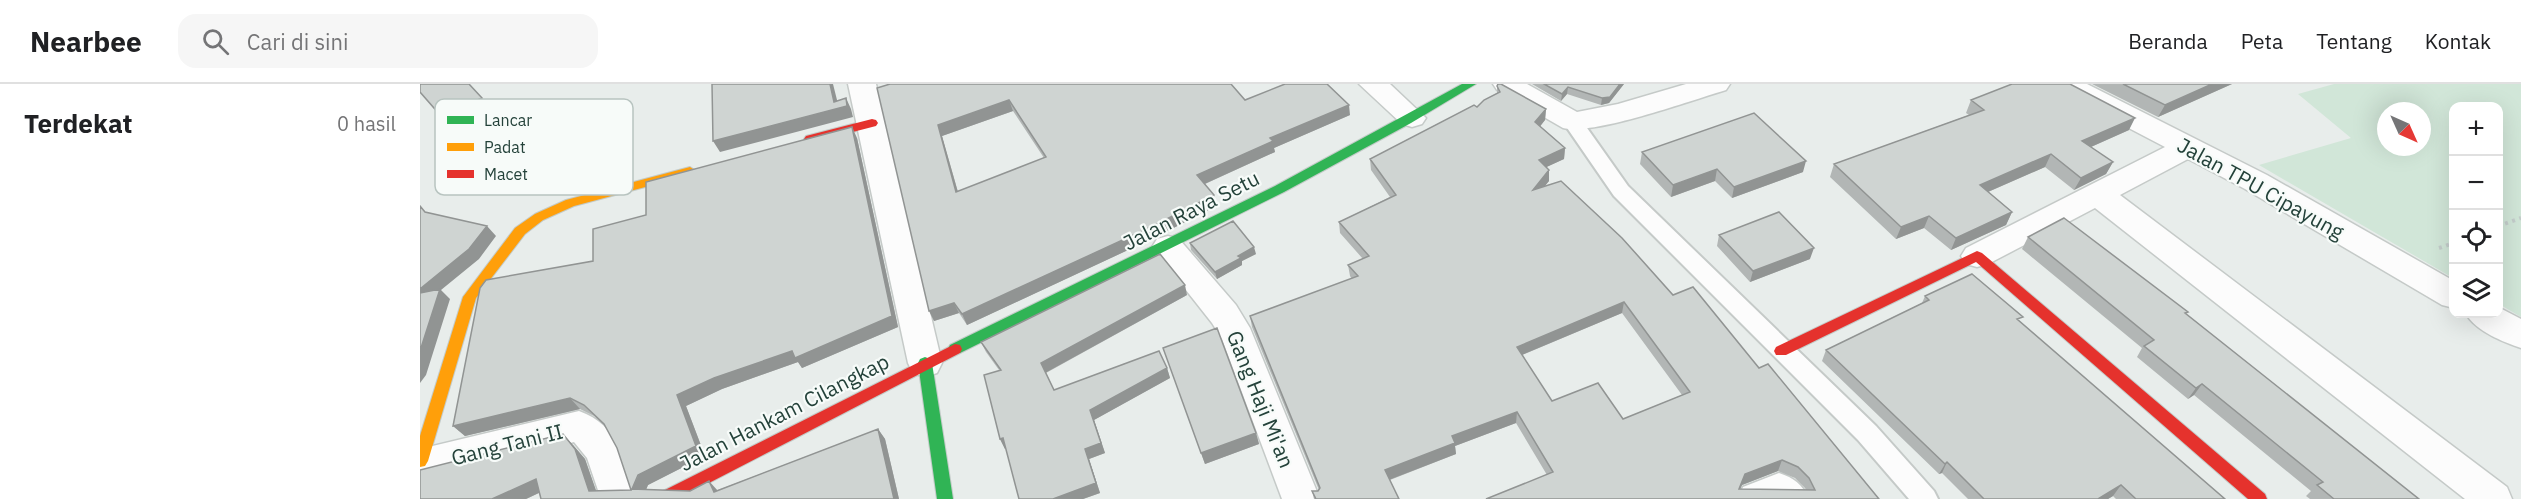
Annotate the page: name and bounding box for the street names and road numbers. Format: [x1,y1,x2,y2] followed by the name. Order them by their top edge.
[2173,131,2349,245] street label: Jalan TPU Cipayung
[1118,164,1264,256] street label: Jalan Raya Setu
[1221,326,1301,472] street label: Gang Haji Mi'an
[674,347,894,477] street label: Jalan Hankam Cilangkap
[448,417,566,471] street label: Gang Tani II

